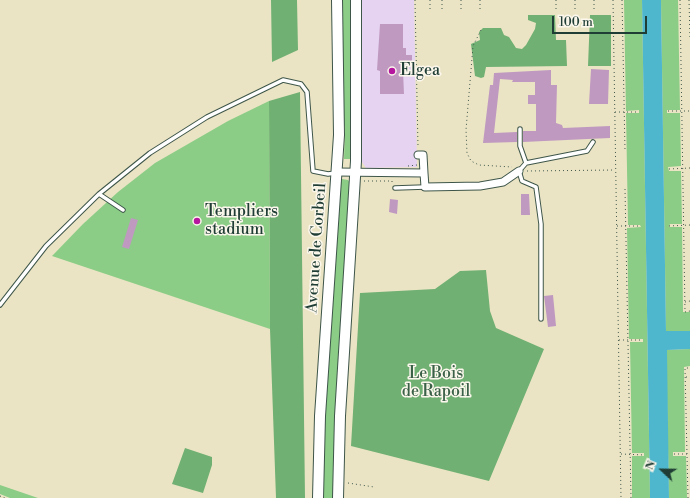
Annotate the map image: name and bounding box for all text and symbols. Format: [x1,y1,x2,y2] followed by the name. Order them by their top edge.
[554,8,649,34] scale bar
[559,15,593,30] text: 100 m
[400,61,440,81] place label: Elgea
[387,66,397,76] marker: Elgea
[303,182,331,314] street label: Avenue de Corbeil
[205,202,278,240] place label: Templiers stadium
[192,216,202,226] marker: Templiers stadium
[402,364,470,402] park label: Le Bois de Rapoil
[642,450,682,490] north arrow
[643,459,659,472] text: N

